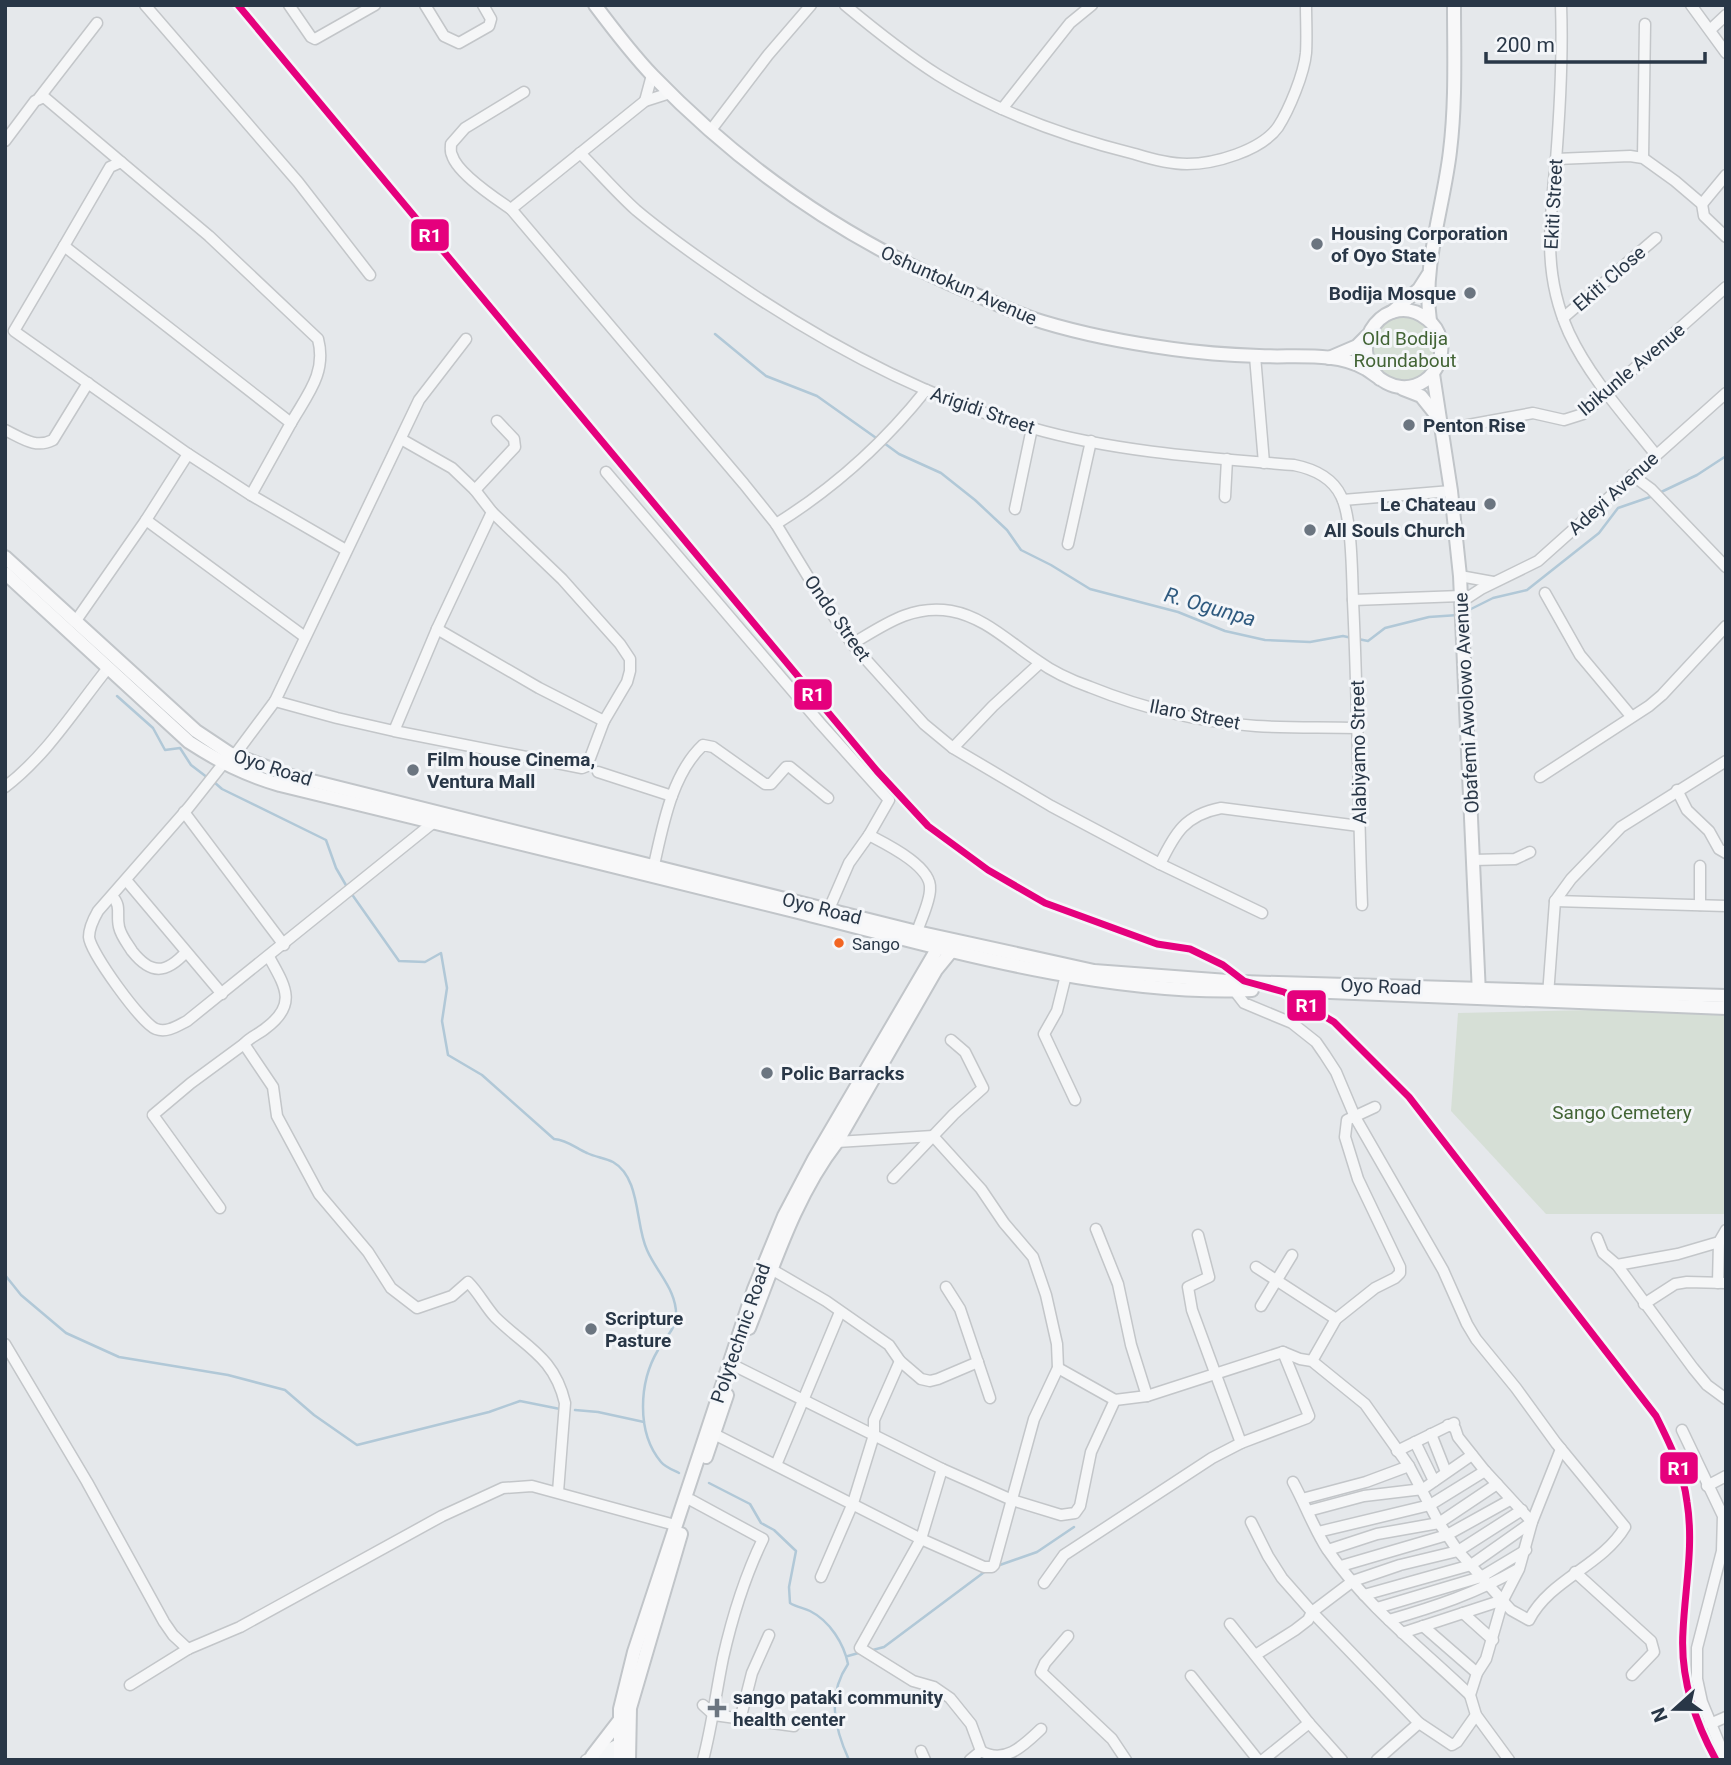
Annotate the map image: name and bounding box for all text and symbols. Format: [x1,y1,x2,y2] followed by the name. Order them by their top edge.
[1486,21,1705,65] scale bar
[1496,33,1555,57] text: 200 m
[1540,158,1567,250] street label: Ekiti Street
[410,218,450,252] line badge: R1
[1331,222,1508,267] place label: Housing Corporation of Oyo State
[418,224,442,247] text: R1
[1309,236,1325,252] marker: Housing Corporation of Oyo State
[877,241,1040,330] street label: Oshuntokun Avenue
[1568,241,1650,316] street label: Ekiti Close
[1329,282,1456,305] place label: Bodija Mosque
[1462,285,1478,301] marker: Bodija Mosque
[1573,318,1689,421] street label: Ibikunle Avenue
[1354,327,1456,372] park label: Old Bodija Roundabout
[928,382,1038,439] street label: Arigidi Street
[1423,414,1526,437] place label: Penton Rise
[1401,417,1417,433] marker: Penton Rise
[1563,447,1663,540] street label: Adeyi Avenue
[1380,493,1476,516] place label: Le Chateau
[1482,496,1498,512] marker: Le Chateau
[1324,519,1465,542] place label: All Souls Church
[1302,522,1318,538] marker: All Souls Church
[800,571,876,666] street label: Ondo Street
[1162,583,1258,631] water label: R. Ogunpa
[1449,592,1484,814] street label: Obafemi Awolowo Avenue
[793,678,833,711] line badge: R1
[1346,680,1371,824] street label: Alabiyamo Street
[801,683,825,706] text: R1
[1148,694,1242,735] street label: Ilaro Street
[231,744,315,791] street label: Oyo Road
[427,748,595,793] place label: Film house Cinema, Ventura Mall
[405,762,421,778] marker: Film house Cinema, Ventura Mall
[780,888,864,929] street label: Oyo Road
[852,934,900,954] place label: Sango
[832,936,846,950] marker: Sango
[1340,974,1422,999] street label: Oyo Road
[1286,989,1327,1022] line badge: R1
[1295,994,1319,1017] text: R1
[781,1062,905,1085] place label: Polic Barracks
[759,1065,775,1081] marker: Polic Barracks
[1552,1101,1692,1124] park label: Sango Cemetery
[706,1260,775,1406] street label: Polytechnic Road
[605,1307,683,1352] place label: Scripture Pasture
[583,1321,599,1337] marker: Scripture Pasture
[1659,1451,1699,1485] line badge: R1
[1667,1457,1691,1480] text: R1
[1640,1674,1710,1744] north arrow
[733,1686,944,1731] place label: sango pataki community health center
[707,1698,727,1718] marker: sango pataki community health center
[1646,1705,1673,1725] text: N

